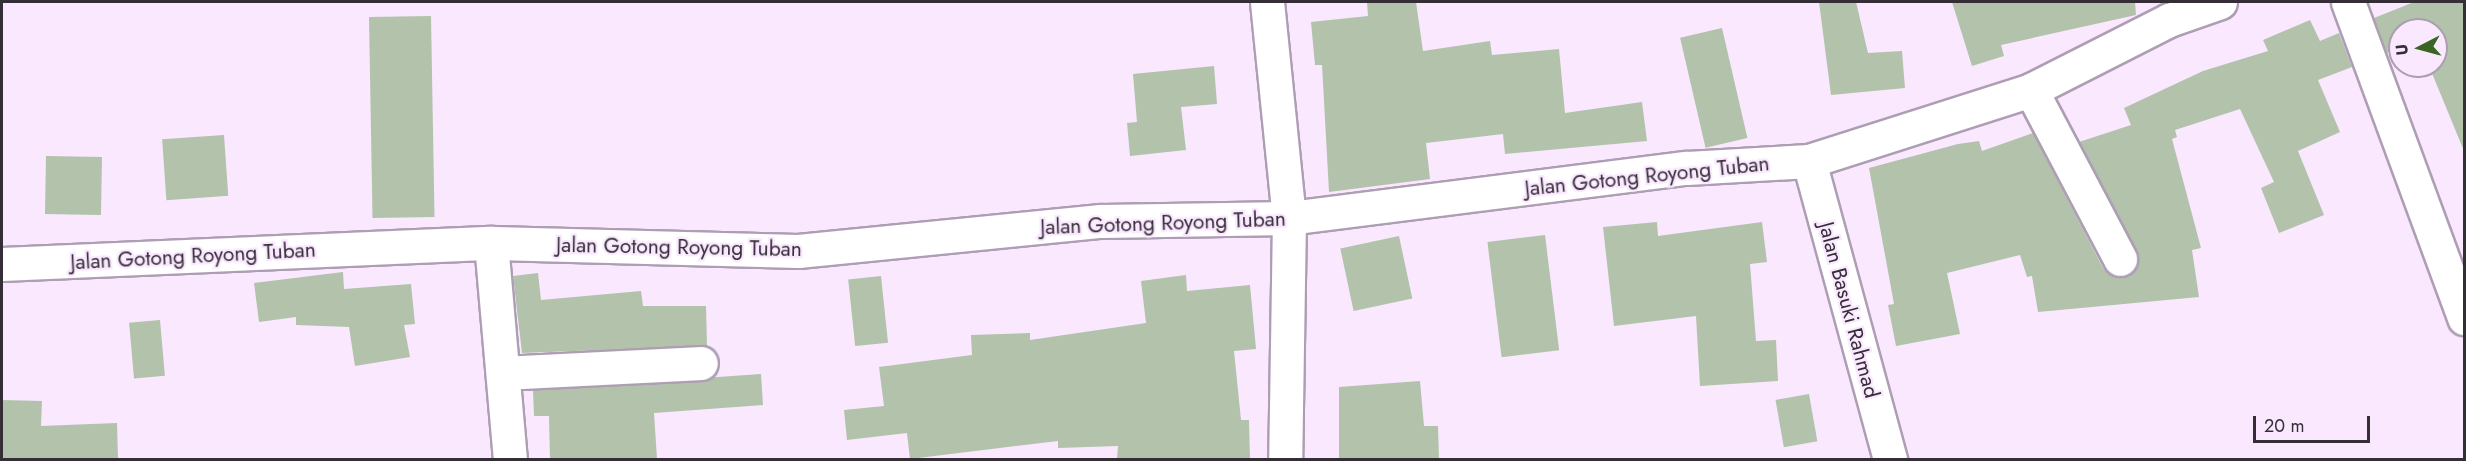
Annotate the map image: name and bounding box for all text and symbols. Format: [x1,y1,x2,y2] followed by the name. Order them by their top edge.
[2388,18,2448,78] north arrow
[2390,43,2414,57] text: U
[1523,151,1771,201] street label: Jalan Gotong Royong Tuban
[1040,206,1286,240] street label: Jalan Gotong Royong Tuban
[1813,219,1885,401] street label: Jalan Basuki Rahmad
[556,232,802,262] street label: Jalan Gotong Royong Tuban
[70,237,316,275] street label: Jalan Gotong Royong Tuban
[2256,404,2373,442] scale bar
[2264,413,2304,439] text: 20 m

